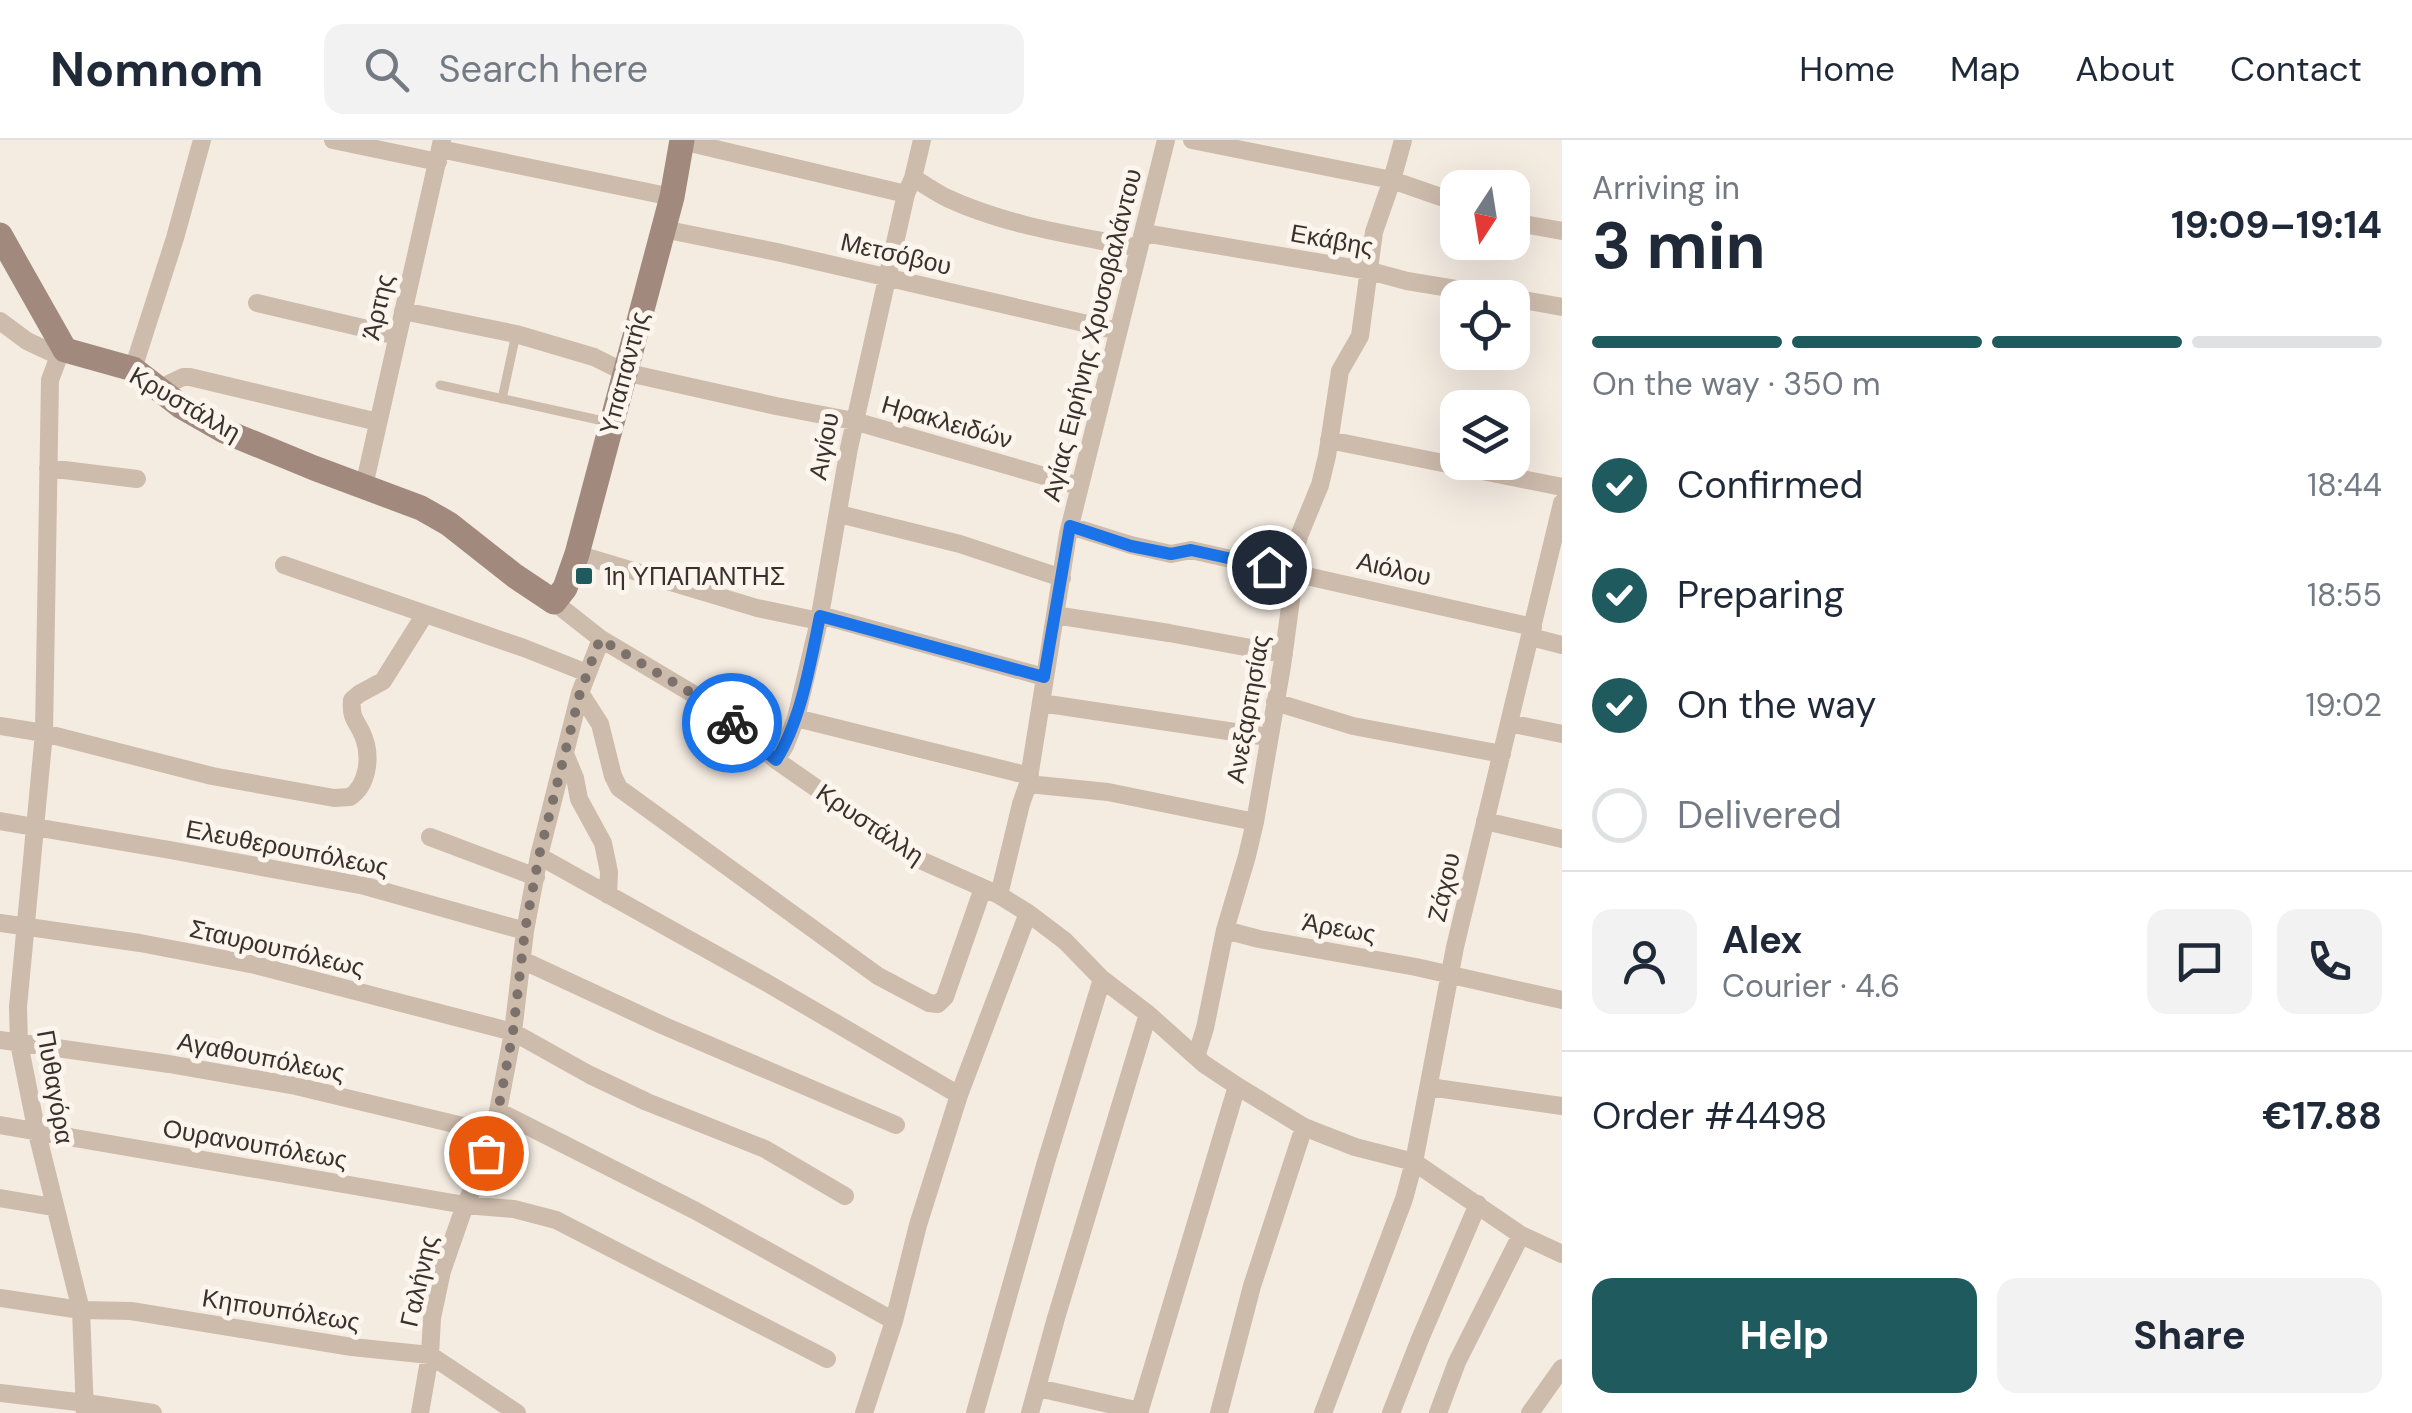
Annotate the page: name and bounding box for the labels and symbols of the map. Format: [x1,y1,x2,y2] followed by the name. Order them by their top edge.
[1035,165,1149,505] street label: Αγίας Ειρήνης Χρυσοβαλάντου
[1440,170,1530,260] north arrow
[1288,216,1376,264] street label: Εκάβης
[837,225,955,283] street label: Μετσόβου
[354,271,402,343] street label: Άρτης
[592,308,656,438] street label: Υπαπαντής
[124,359,246,449] street label: Κρυστάλλη
[878,388,1016,456] street label: Ηρακλειδών
[801,410,847,482] street label: Αιγίου
[1227,525,1312,610] pin
[1354,544,1434,594] street label: Αιόλου
[604,560,785,593] place label: 1η ΥΠΑΠΑΝΤΗΣ
[573,565,595,587] marker: 1η ΥΠΑΠΑΝΤΗΣ
[1219,632,1277,786] street label: Ανεξαρτησίας
[682,673,782,773] courier
[810,776,930,872] street label: Κρυστάλλη
[183,812,391,884] street label: Ελευθερουπόλεως
[1420,849,1468,925] street label: Ζάχου
[1300,905,1378,951] street label: Άρεως
[186,912,368,984] street label: Σταυρουπόλεως
[175,1025,347,1089] street label: Αγαθουπόλεως
[29,1027,81,1147] street label: Πυθαγόρα
[444,1111,529,1196] pin
[160,1112,350,1176] street label: Ουρανουπόλεως
[392,1232,446,1330] street label: Γαλήνης
[200,1281,362,1339] street label: Κηπουπόλεως

